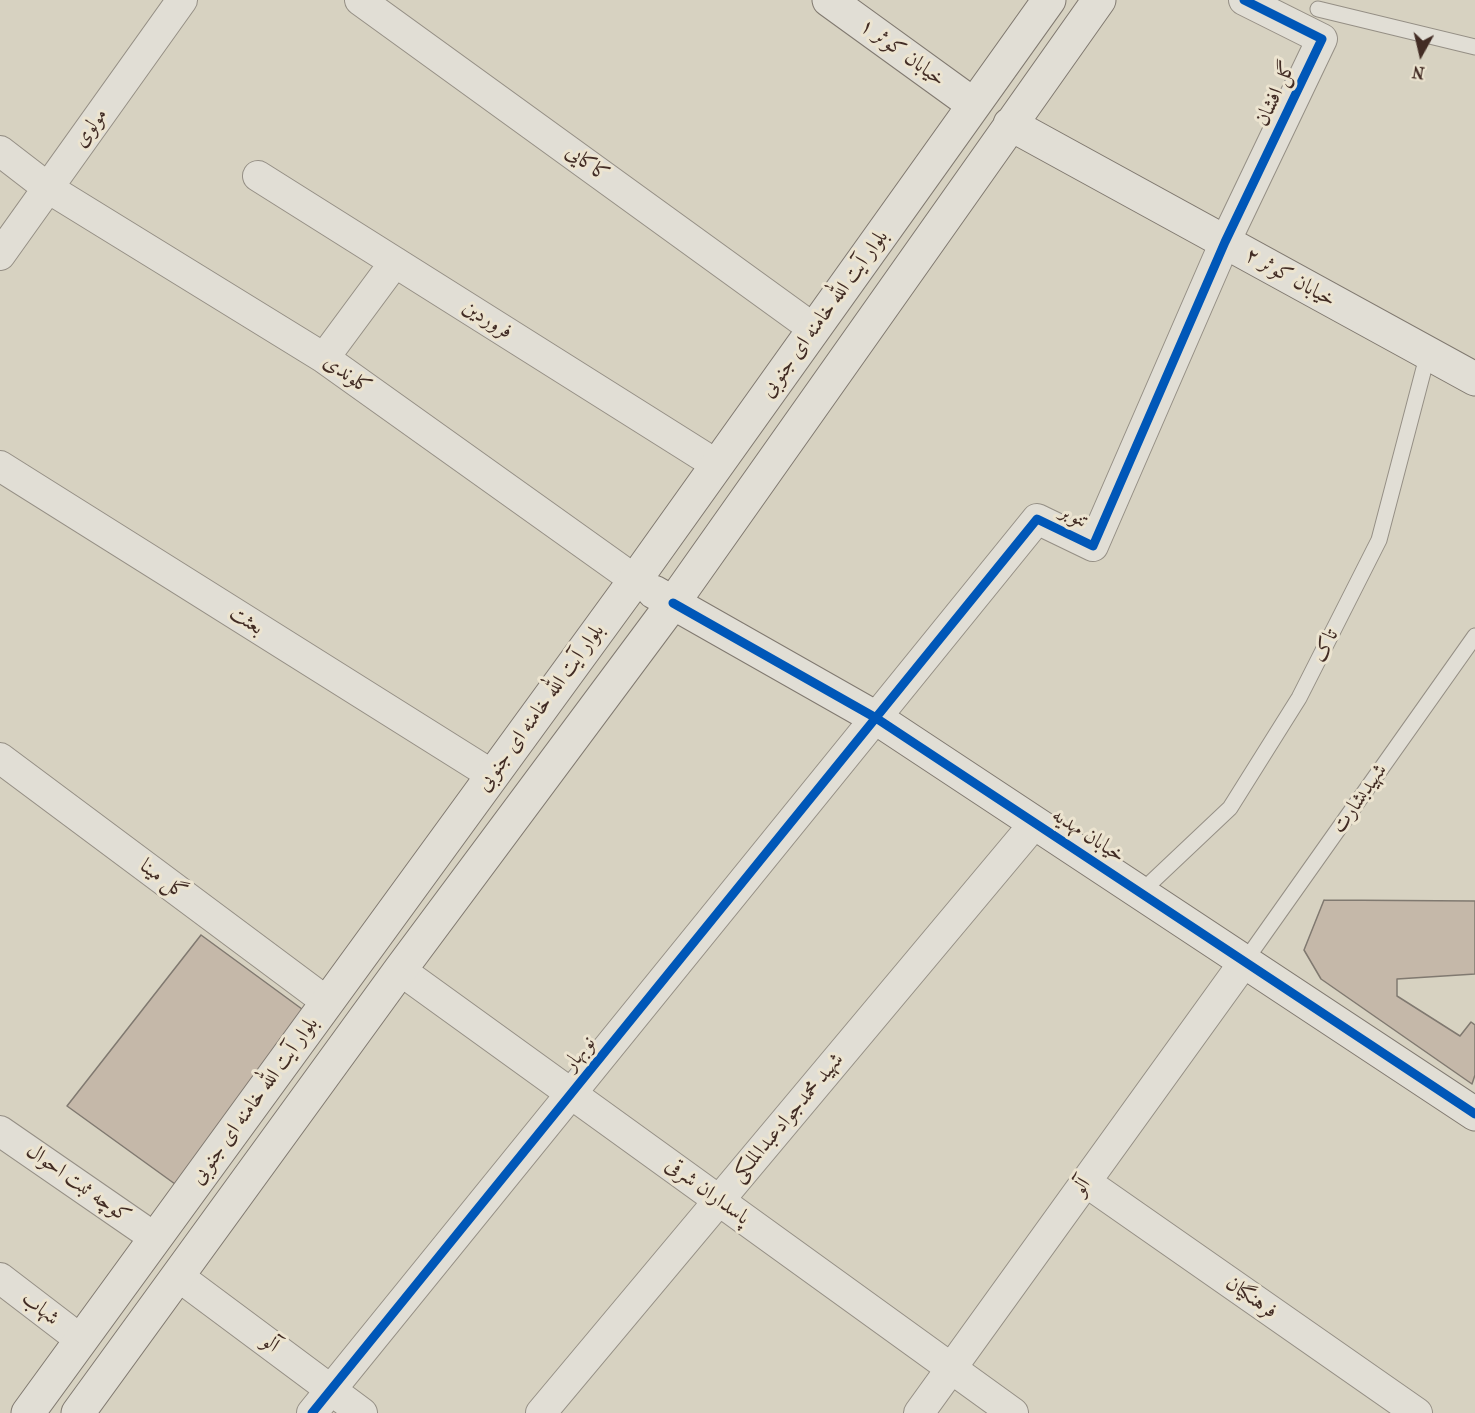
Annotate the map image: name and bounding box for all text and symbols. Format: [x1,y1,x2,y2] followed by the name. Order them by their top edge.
[854,14,950,92] street label: خیابان کوثر ۱
[1391,24,1451,84] north arrow
[1250,57,1302,131] street label: گل افشان
[1411,62,1426,83] text: N
[68,103,114,153] street label: مولوی
[560,140,614,188] street label: کاکایی
[756,225,894,403] street label: بلوار آیت الله خامنه ای جنوبی
[1240,243,1340,313] street label: خیابان کوثر ۲
[457,295,517,345] street label: فروردین
[318,349,376,401] street label: کلوندی
[1055,499,1093,535] street label: تنوبر
[224,601,268,641] street label: بعثت
[472,619,610,797] street label: بلوار آیت الله خامنه ای جنوبی
[1307,625,1345,667] street label: تاک
[1327,759,1393,839] street label: شهیدبشارت
[1047,803,1129,869] street label: خیابان مهدیه
[134,854,192,906] street label: گل مینا
[186,1012,324,1190] street label: بلوار آیت الله خامنه ای جنوبی
[558,1032,602,1076] street label: نوبهار
[726,1048,850,1188] street label: شهید محمدجوادعبدالملکی
[21,1139,135,1229] street label: کوچه ثبت احوال
[660,1153,754,1231] street label: پاسداران شرقی
[1067,1173,1097,1201] street label: آلو
[1220,1271,1282,1325] street label: فرهنگیان
[16,1286,64,1332] street label: شهاب
[256,1329,284,1359] street label: آلو

